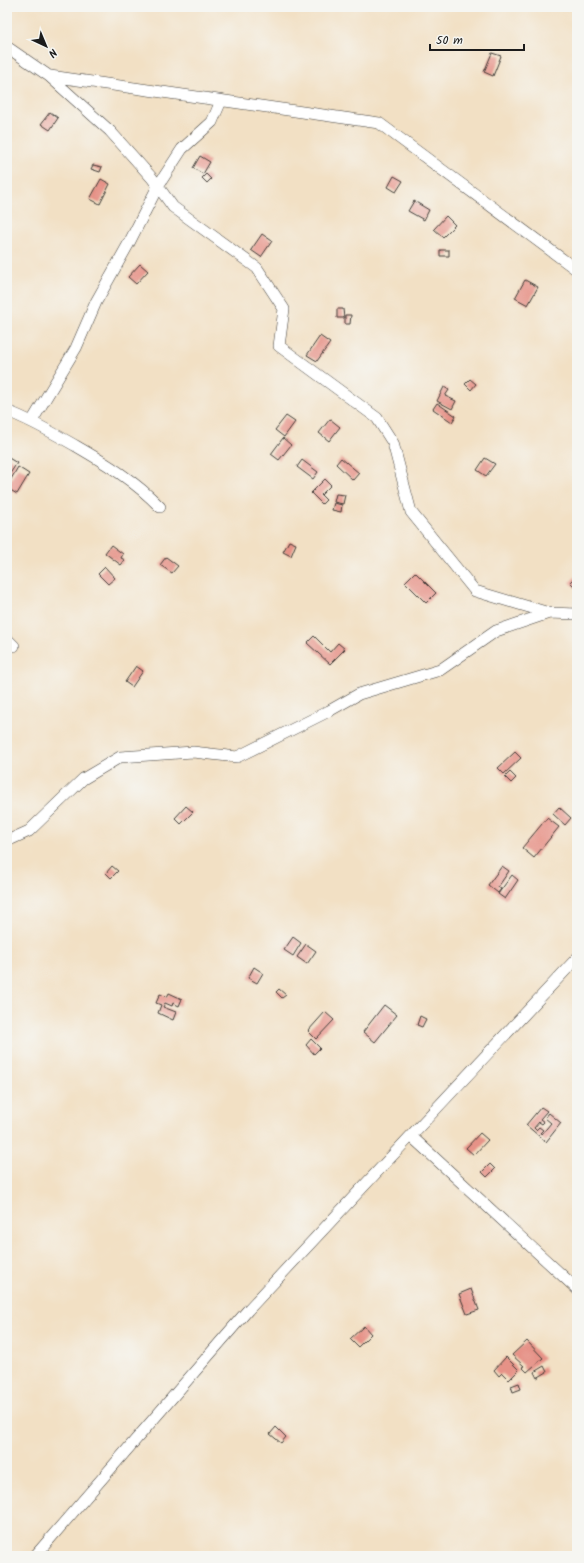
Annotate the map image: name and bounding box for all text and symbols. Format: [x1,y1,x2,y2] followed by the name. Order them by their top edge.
[26,26,66,66] north arrow
[430,26,524,52] scale bar
[436,31,463,50] text: 50 m
[43,44,61,61] text: N

